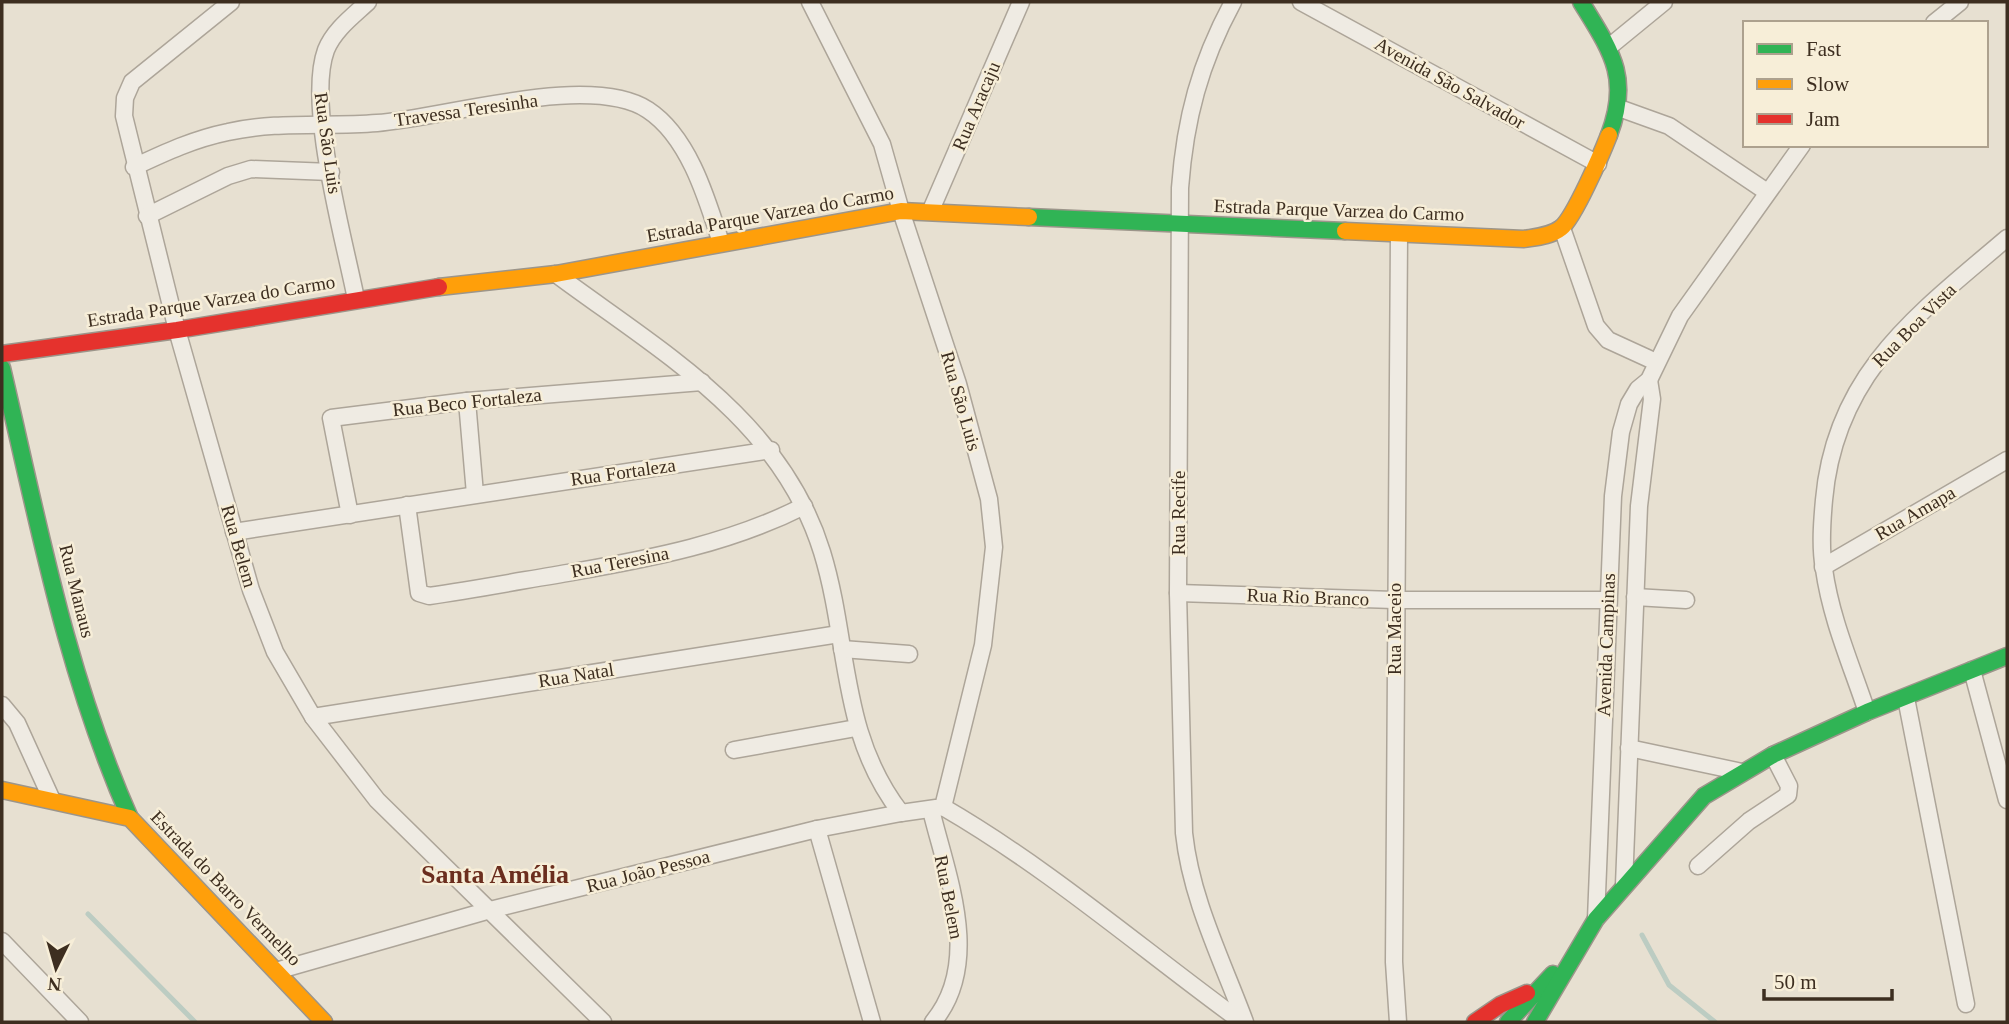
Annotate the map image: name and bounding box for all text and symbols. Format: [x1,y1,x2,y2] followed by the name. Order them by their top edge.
[1743,21,1988,147] legend
[1371,33,1529,133] street label: Avenida São Salvador
[1806,37,1841,61] text: Fast
[948,58,1004,154] street label: Rua Aracaju
[1806,72,1850,96] text: Slow
[393,89,540,130] street label: Travessa Teresinha
[310,91,346,195] street label: Rua São Luis
[1806,107,1840,131] text: Jam
[645,182,895,246] street label: Estrada Parque Varzea do Carmo
[1213,195,1465,225] street label: Estrada Parque Varzea do Carmo
[86,271,336,331] street label: Estrada Parque Varzea do Carmo
[1868,279,1960,371] street label: Rua Boa Vista
[937,349,985,453] street label: Rua São Luis
[391,384,543,420] street label: Rua Beco Fortaleza
[569,454,678,490] street label: Rua Fortaleza
[1168,471,1189,555] street label: Rua Recife
[1871,481,1959,544] street label: Rua Amapa
[217,502,261,590] street label: Rua Belem
[55,542,99,640] street label: Rua Manaus
[569,542,671,582] street label: Rua Teresina
[1593,573,1619,717] street label: Avenida Campinas
[1384,583,1405,675] street label: Rua Maceio
[1246,584,1370,610] street label: Rua Rio Branco
[537,659,615,691] street label: Rua Natal
[147,806,305,970] street label: Estrada do Barro Vermelho
[584,845,713,897] street label: Rua João Pessoa
[931,853,967,941] street label: Rua Belem
[421,860,569,889] district label: Santa Amélia
[21,933,91,1003] north arrow
[1764,958,1892,1002] scale bar
[1774,970,1817,994] text: 50 m
[47,973,62,995] text: N

